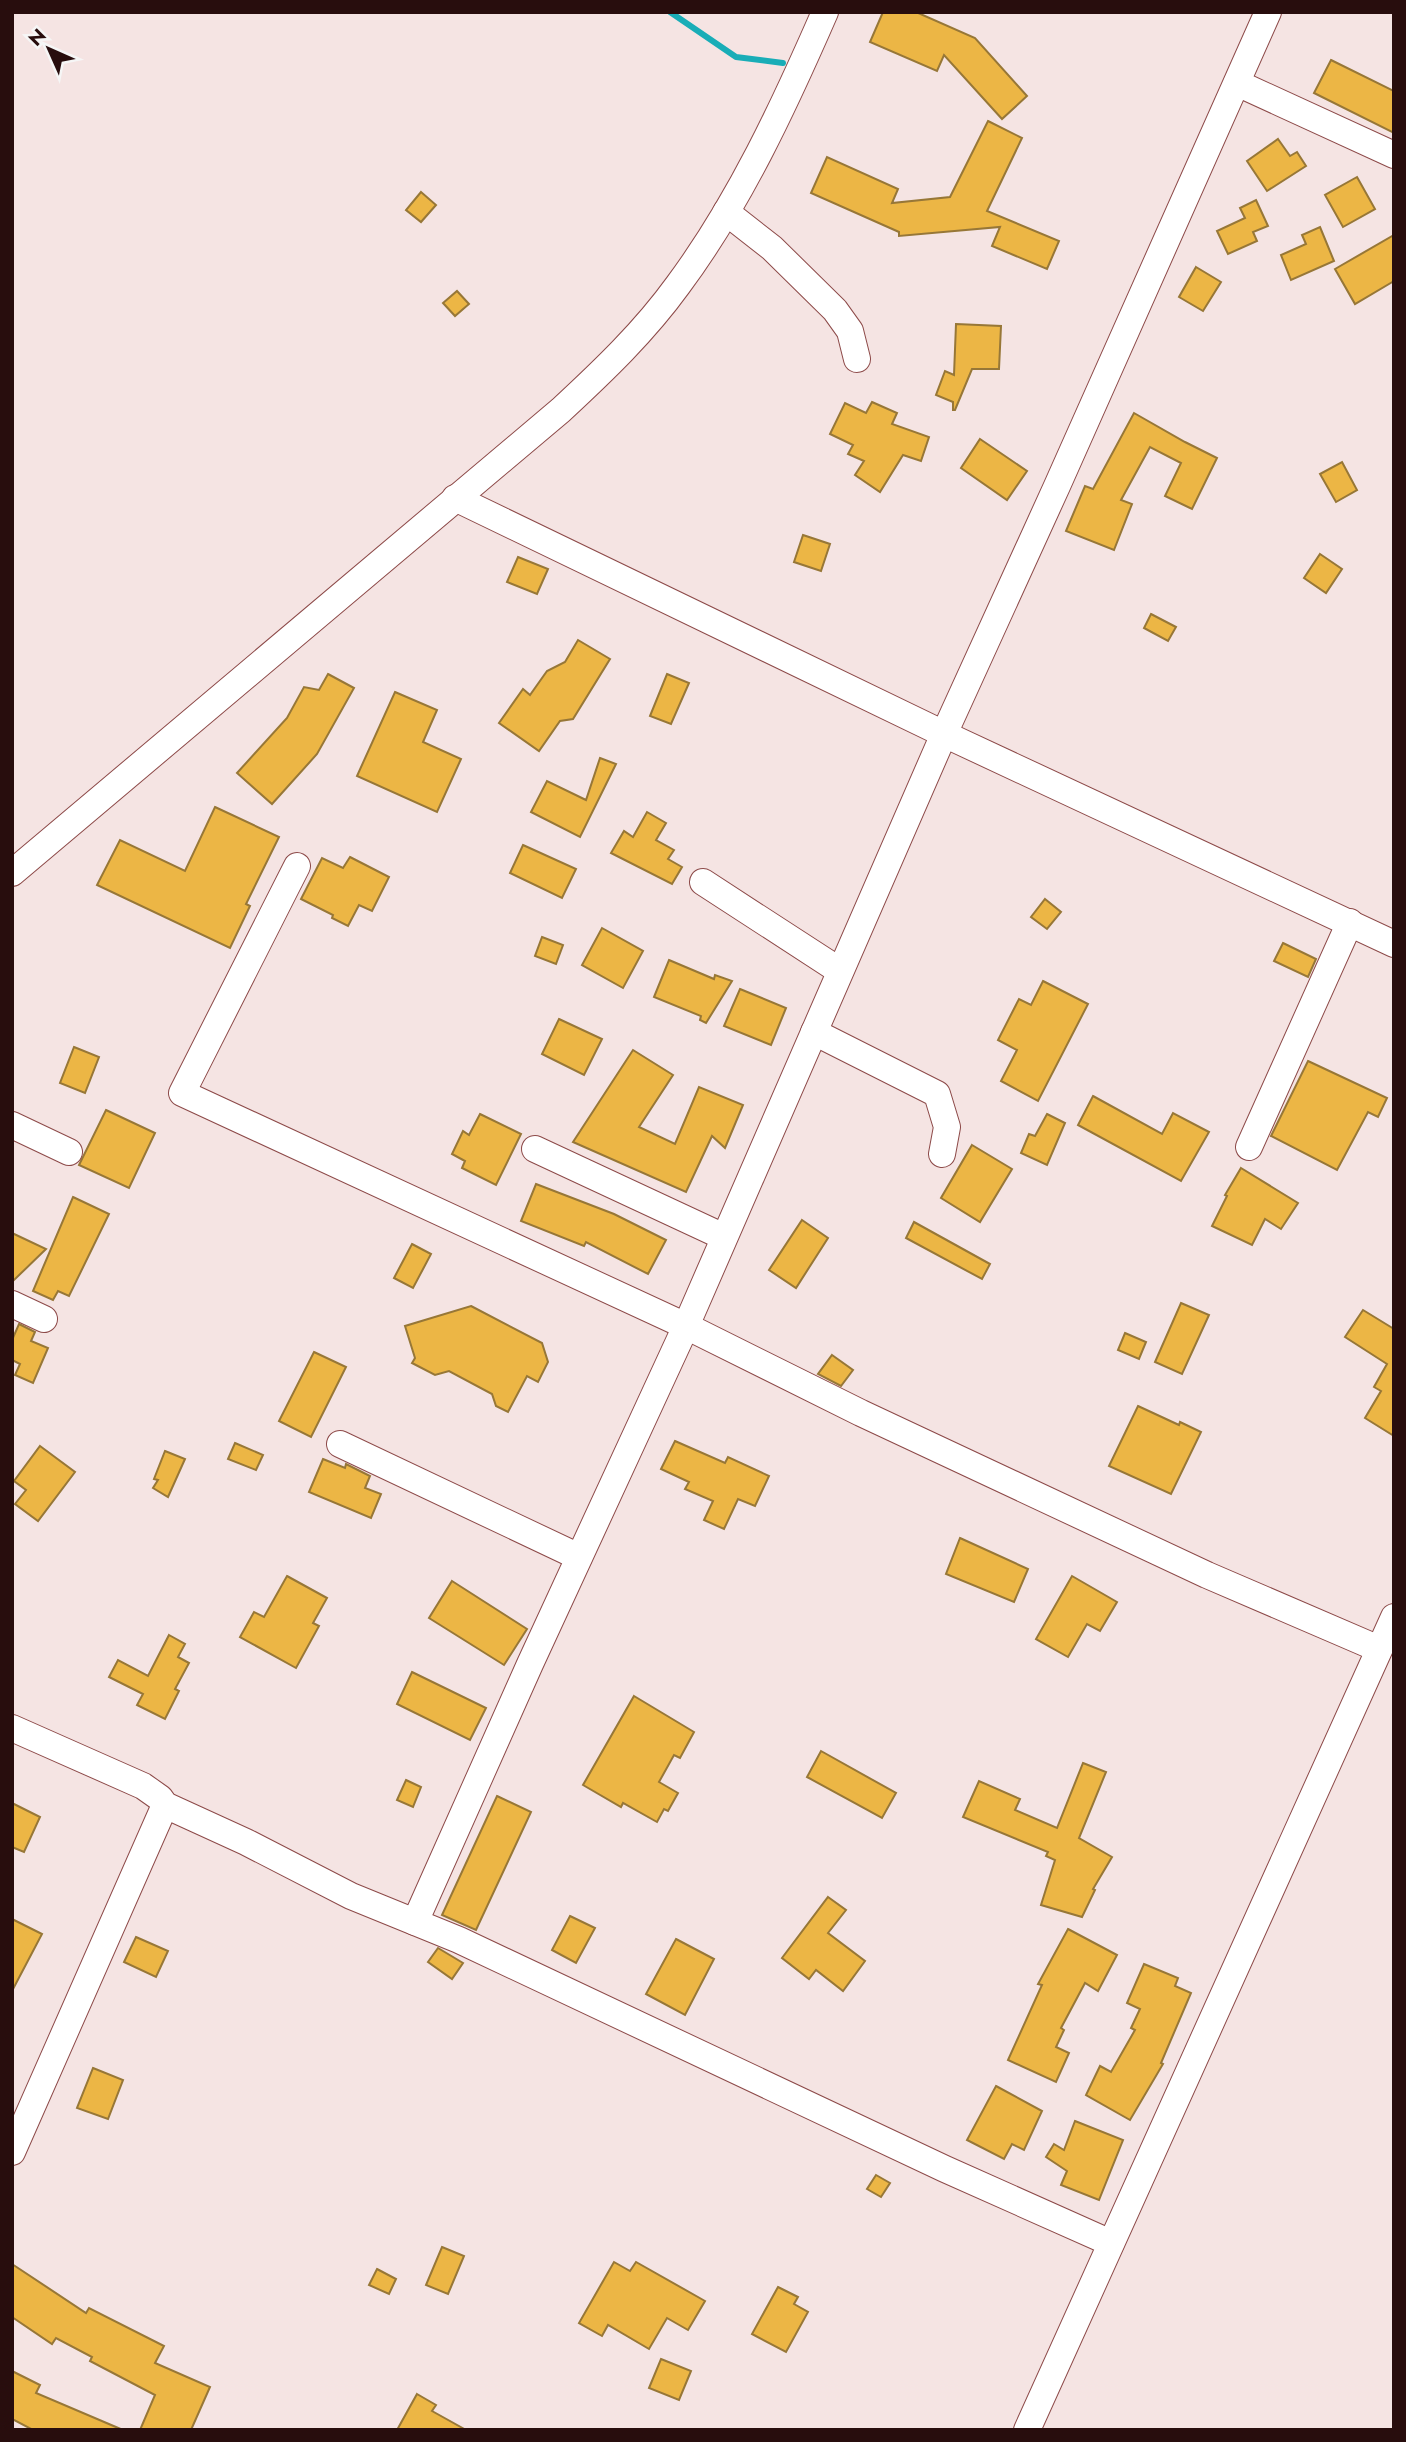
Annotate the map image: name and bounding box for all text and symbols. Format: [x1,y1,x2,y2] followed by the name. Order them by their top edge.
[14,14,84,84] north arrow
[22,22,52,52] text: N

